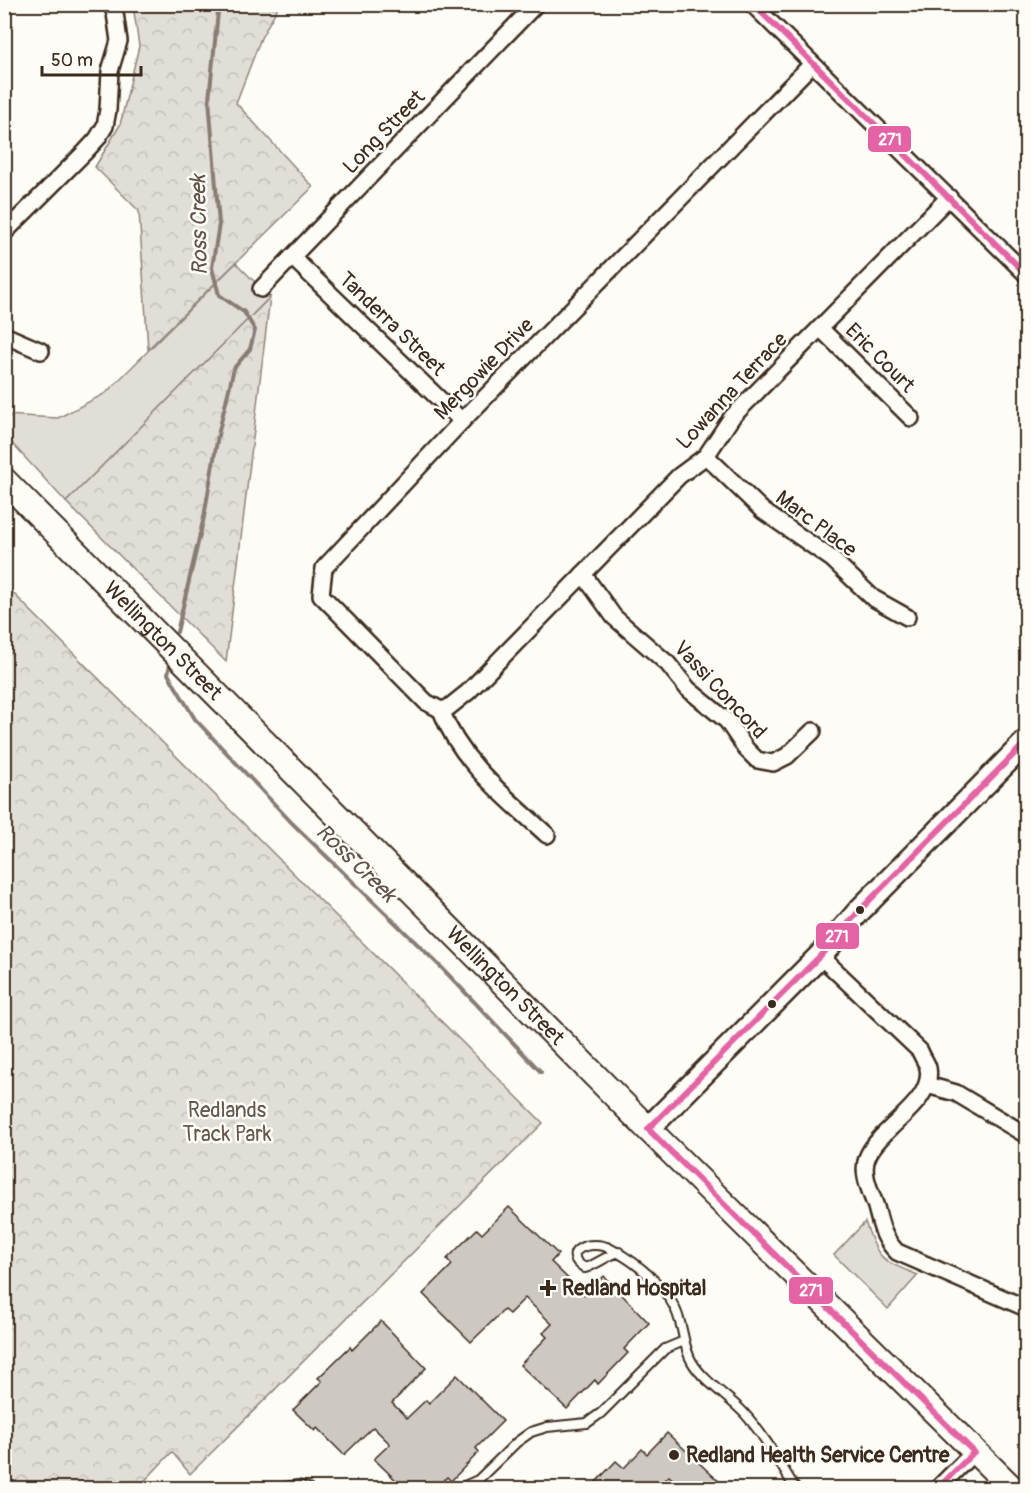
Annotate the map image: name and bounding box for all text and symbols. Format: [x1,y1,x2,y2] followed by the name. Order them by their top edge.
[42,39,141,77] scale bar
[51,49,93,72] text: 50 m
[337,84,431,180] street label: Long Street
[867,125,912,153] line badge: 271
[878,130,902,150] text: 271
[184,173,214,276] water label: Ross Creek
[333,266,452,382] street label: Tanderra Street
[428,312,540,426] street label: Mergowie Drive
[839,317,921,399] street label: Eric Court
[671,326,794,455] street label: Lowanna Terrace
[770,485,863,564] street label: Marc Place
[98,575,229,706] street label: Wellington Street
[668,635,772,745] street label: Vassi Concord
[310,818,403,909] water label: Ross Creek
[854,904,866,916] unlabelled marker
[441,920,571,1051] street label: Wellington Street
[815,922,860,950] line badge: 271
[825,927,849,947] text: 271
[766,998,778,1010] unlabelled marker
[182,1097,272,1148] park label: Redlands Track Park
[562,1275,707,1302] place label: Redland Hospital
[788,1276,834,1305] line badge: 271
[539,1279,557,1297] marker: Redland Hospital
[799,1281,823,1301] text: 271
[686,1442,950,1469] place label: Redland Health Service Centre
[667,1448,681,1462] marker: Redland Health Service Centre

